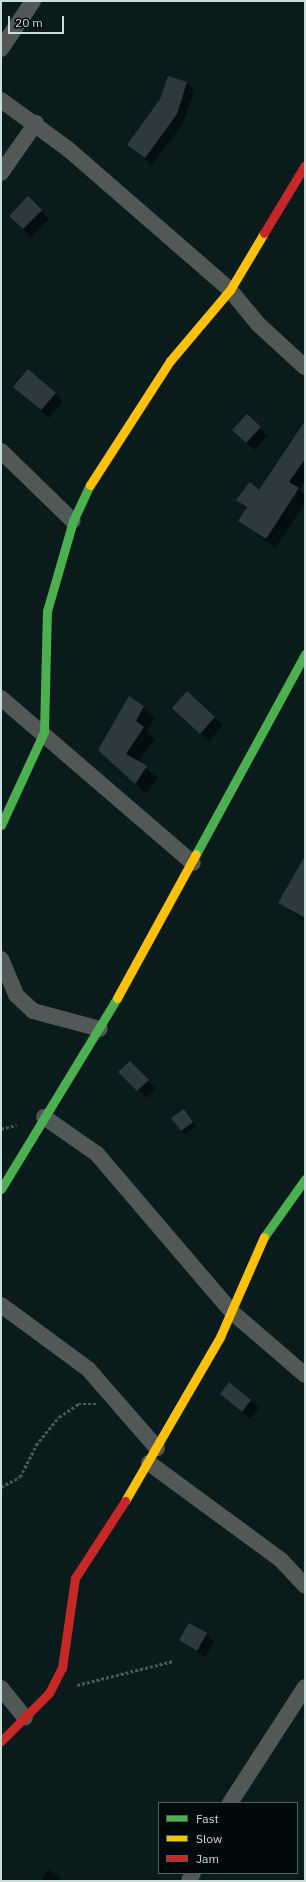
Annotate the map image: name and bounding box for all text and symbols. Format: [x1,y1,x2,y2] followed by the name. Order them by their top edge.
[10,8,66,34] scale bar
[15,15,43,30] text: 20 m
[158,1802,298,1874] legend
[196,1811,219,1826] text: Fast
[196,1831,222,1846] text: Slow
[196,1851,219,1866] text: Jam

